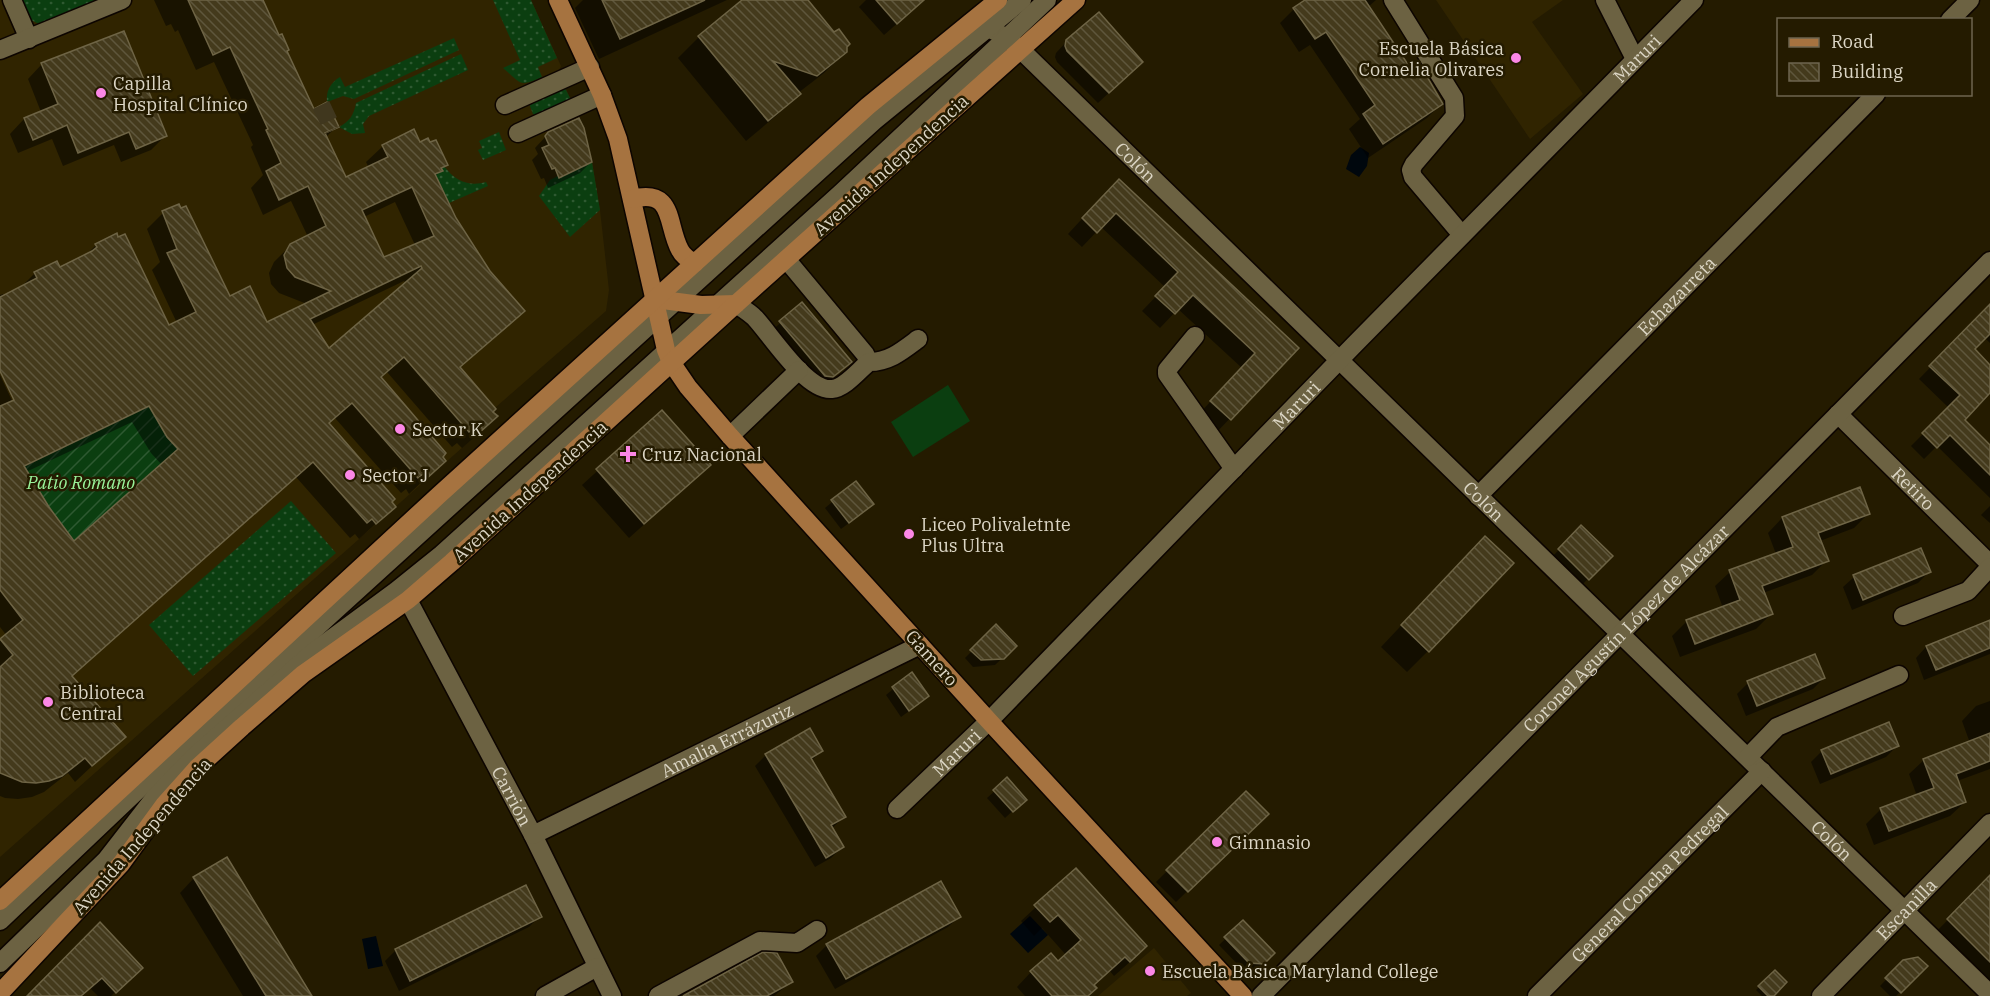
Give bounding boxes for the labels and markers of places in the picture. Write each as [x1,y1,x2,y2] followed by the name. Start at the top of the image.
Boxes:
[1359,37,1504,81] place label: Escuela Básica Cornelia Olivares
[1509,51,1523,65] marker: Escuela Básica Cornelia Olivares
[113,72,248,116] place label: Capilla Hospital Clínico
[94,86,108,100] marker: Capilla Hospital Clínico
[412,418,483,441] place label: Sector K
[393,422,407,436] marker: Sector K
[642,443,762,466] place label: Cruz Nacional
[619,445,637,463] marker: Cruz Nacional
[362,464,428,487] place label: Sector J
[343,468,357,482] marker: Sector J
[921,513,1071,557] place label: Liceo Polivaletnte Plus Ultra
[902,527,916,541] marker: Liceo Polivaletnte Plus Ultra
[60,681,145,725] place label: Biblioteca Central
[41,695,55,709] marker: Biblioteca Central
[1229,831,1311,854] place label: Gimnasio
[1210,835,1224,849] marker: Gimnasio
[1162,960,1438,983] place label: Escuela Básica Maryland College
[1143,964,1157,978] marker: Escuela Básica Maryland College

